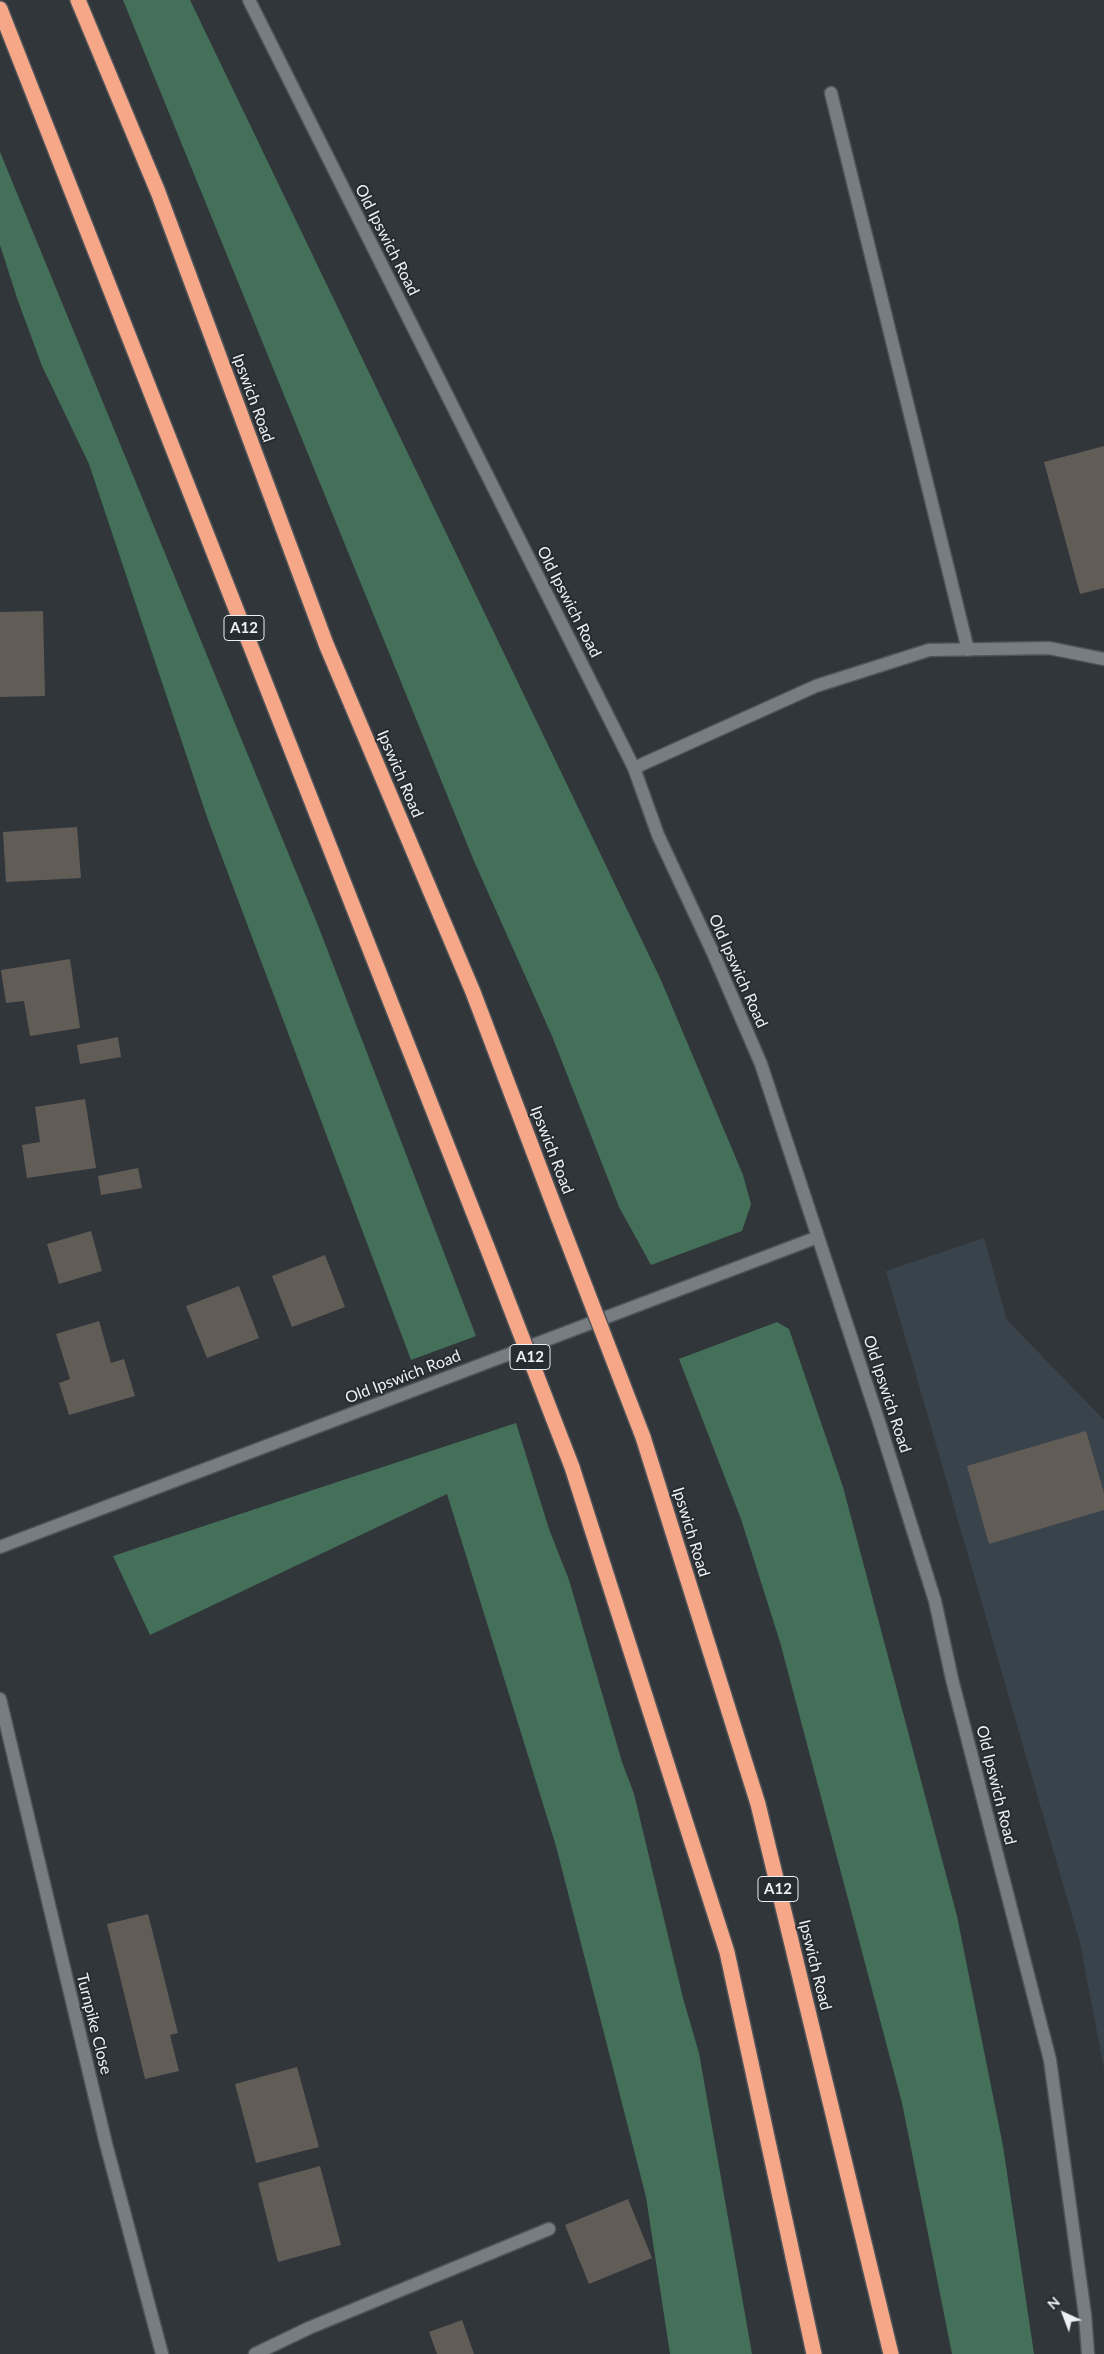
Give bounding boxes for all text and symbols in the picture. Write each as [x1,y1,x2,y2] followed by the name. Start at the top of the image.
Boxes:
[351,181,423,299] street label: Old Ipswich Road
[228,351,278,445] street label: Ipswich Road
[533,543,605,661] street label: Old Ipswich Road
[224,616,264,640] road number: A12
[373,728,427,820] street label: Ipswich Road
[704,911,772,1031] street label: Old Ipswich Road
[526,1103,578,1197] street label: Ipswich Road
[859,1333,915,1455] street label: Old Ipswich Road
[510,1344,550,1370] road number: A12
[342,1346,464,1408] street label: Old Ipswich Road
[668,1485,714,1579] street label: Ipswich Road
[972,1723,1020,1847] street label: Old Ipswich Road
[758,1876,798,1902] road number: A12
[794,1918,836,2012] street label: Ipswich Road
[72,1972,116,2076] street label: Turnpike Close
[1039,2289,1089,2339] north arrow
[1044,2293,1063,2313] text: N

